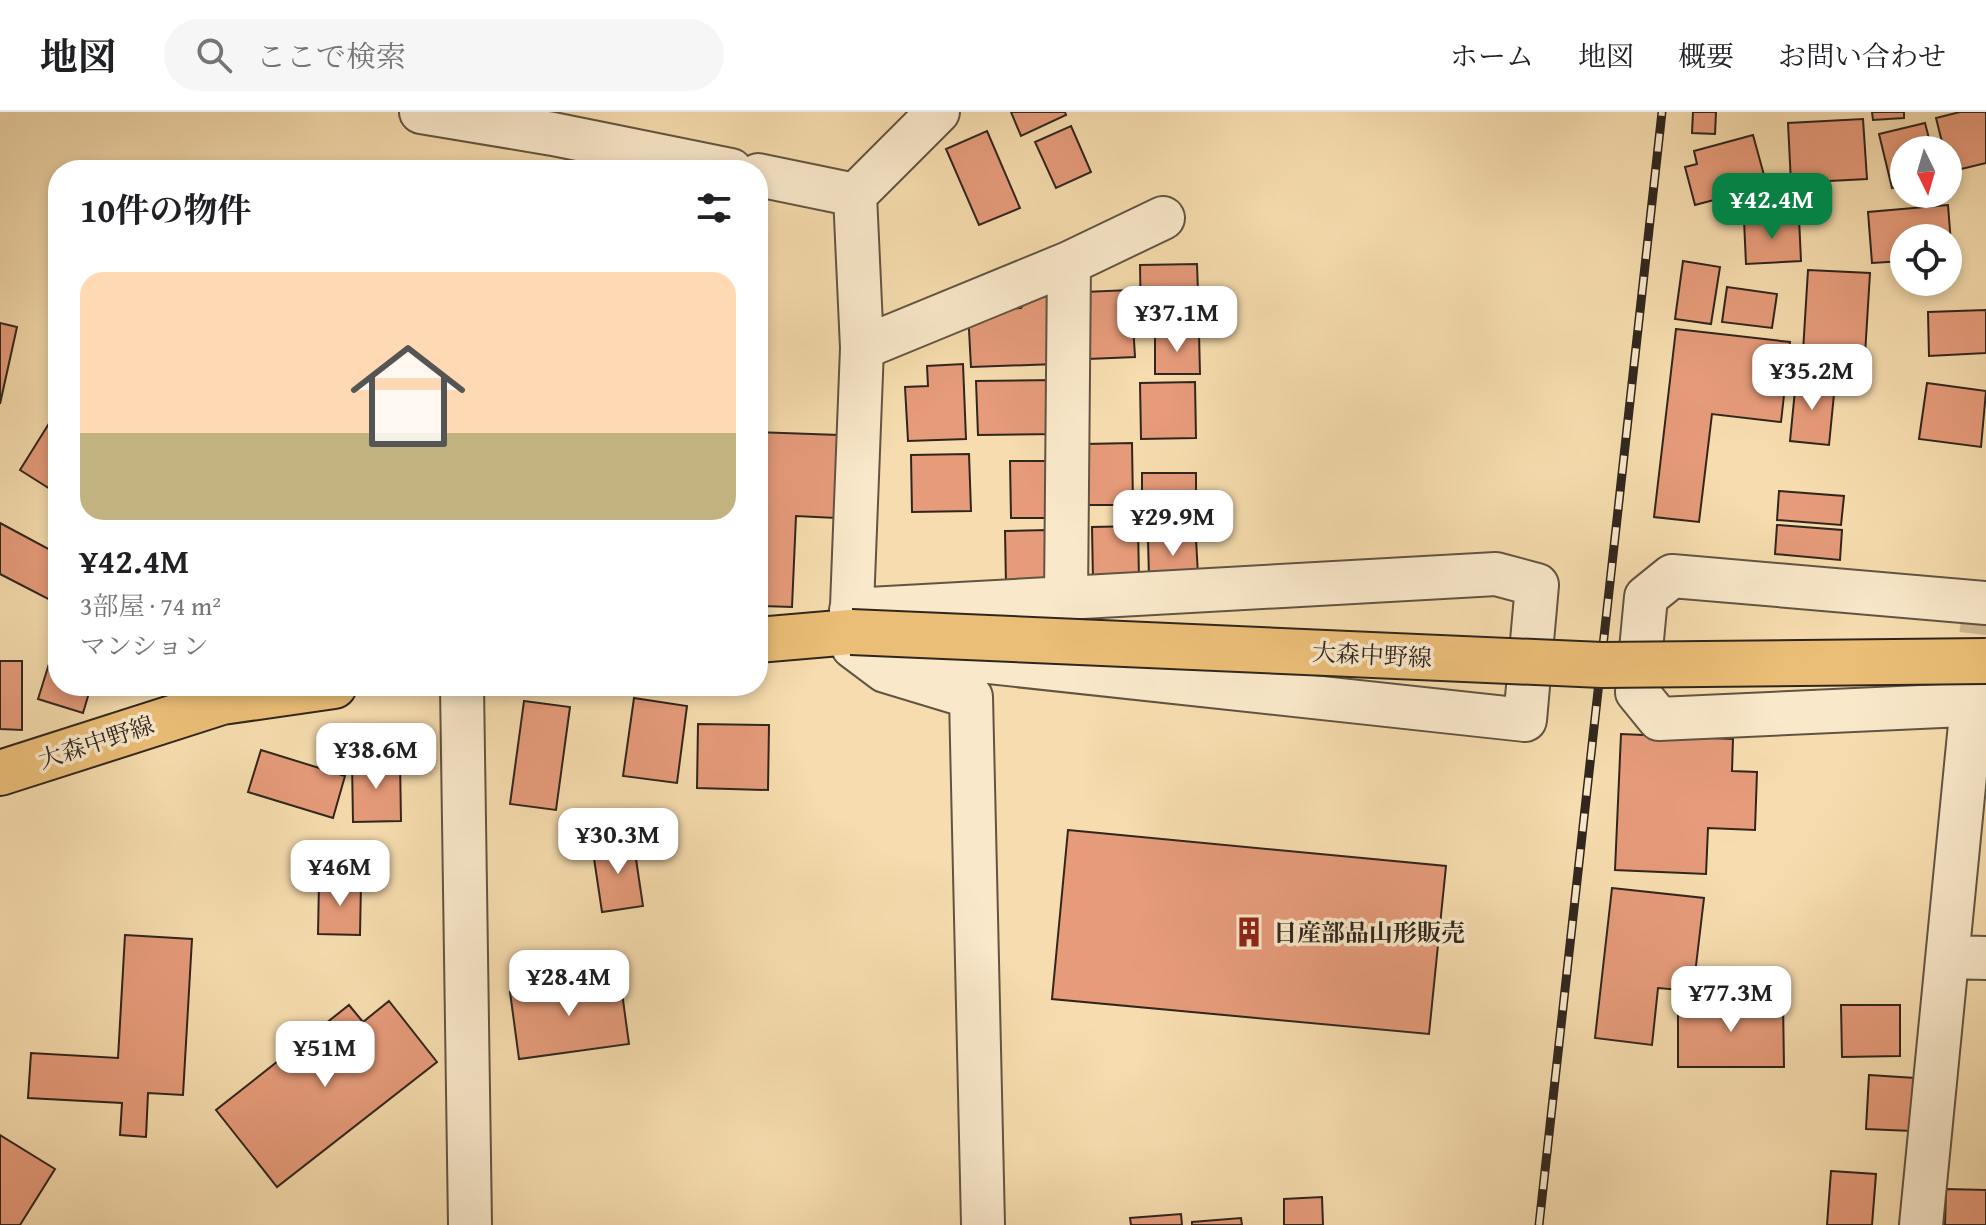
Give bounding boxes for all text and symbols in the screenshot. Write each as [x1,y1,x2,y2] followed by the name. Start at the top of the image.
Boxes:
[164,19,724,91] search box
[40,28,116,84] text: 地図
[192,33,236,77] icon: search
[256,34,406,78] text: ここで検索
[1450,35,1534,76] text: ホーム
[1578,35,1634,76] text: 地図
[1678,35,1734,76] text: 概要
[1778,35,1946,76] text: お問い合わせ
[1890,136,1962,208] north arrow
[1890,136,1962,296] map controls
[1707,173,1837,241] pin: ¥42.4M
[1730,179,1814,218] text: ¥42.4M
[80,185,251,234] text: 10件の物件
[692,186,736,230] icon: filters
[1890,224,1962,296] button: locate
[1112,286,1242,354] pin: ¥37.1M
[1135,292,1219,331] text: ¥37.1M
[336,324,480,468] icon: home
[1747,344,1877,412] pin: ¥35.2M
[1770,350,1854,389] text: ¥35.2M
[1108,490,1238,558] pin: ¥29.9M
[1131,496,1215,535] text: ¥29.9M
[80,536,189,585] text: ¥42.4M
[80,586,221,625] text: 3部屋 · 74 m²
[80,626,209,665] text: マンション
[1311,634,1433,676] street label: 大森中野線
[34,707,158,777] street label: 大森中野線
[311,723,441,791] pin: ¥38.6M
[334,729,418,768] text: ¥38.6M
[553,808,683,876] pin: ¥30.3M
[576,814,660,853] text: ¥30.3M
[293,840,387,908] pin: ¥46M
[309,846,371,885] text: ¥46M
[1232,915,1266,949] building icon: 日産部品山形販売
[1273,915,1465,950] place label: 日産部品山形販売
[504,950,634,1018] pin: ¥28.4M
[527,956,611,995] text: ¥28.4M
[1666,966,1796,1034] pin: ¥77.3M
[1689,972,1773,1011] text: ¥77.3M
[278,1021,372,1089] pin: ¥51M
[294,1027,356,1066] text: ¥51M

